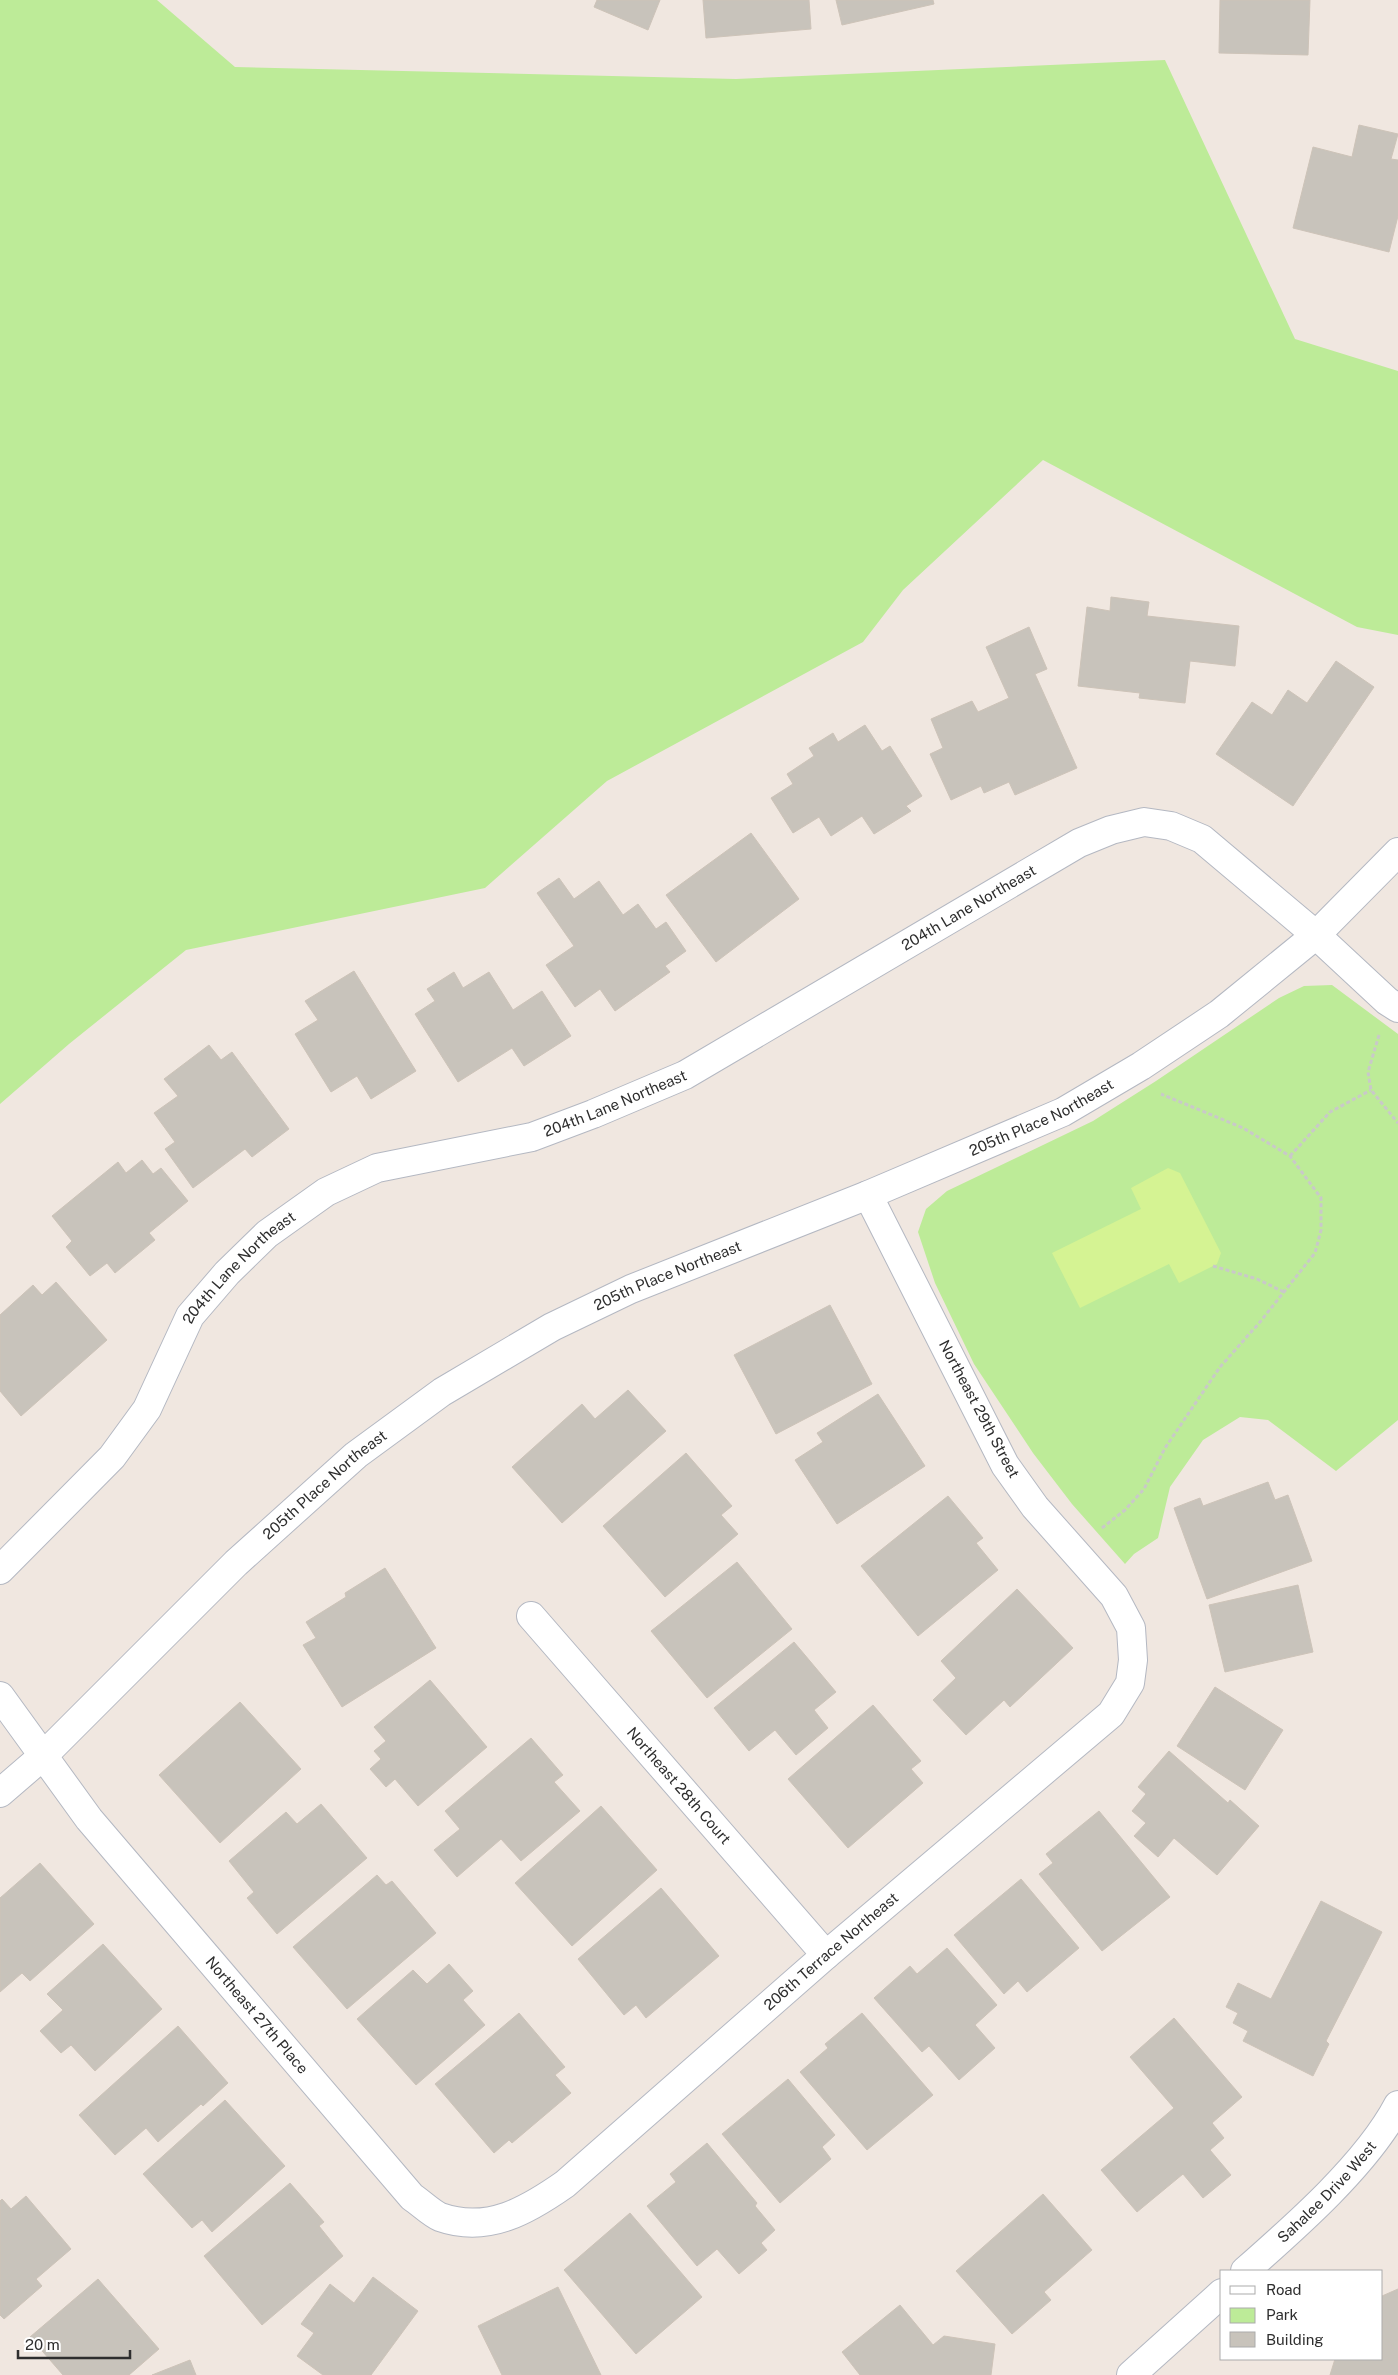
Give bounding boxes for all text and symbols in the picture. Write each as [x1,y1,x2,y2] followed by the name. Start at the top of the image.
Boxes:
[898,861,1039,954] street label: 204th Lane Northeast
[541,1066,689,1140] street label: 204th Lane Northeast
[966,1075,1116,1159] street label: 205th Place Northeast
[179,1208,299,1326] street label: 204th Lane Northeast
[591,1237,744,1314] street label: 205th Place Northeast
[936,1337,1023,1481] street label: Northeast 29th Street
[259,1426,390,1543] street label: 205th Place Northeast
[624,1723,735,1847] street label: Northeast 28th Court
[760,1889,902,2013] street label: 206th Terrace Northeast
[202,1953,312,2077] street label: Northeast 27th Place
[1274,2137,1380,2246] street label: Sahalee Drive West
[1220,2270,1383,2360] legend
[1266,2281,1302,2298] text: Road
[1266,2306,1298,2323] text: Park
[18,2328,130,2360] scale bar
[1266,2331,1324,2348] text: Building
[25,2336,60,2353] text: 20 m

